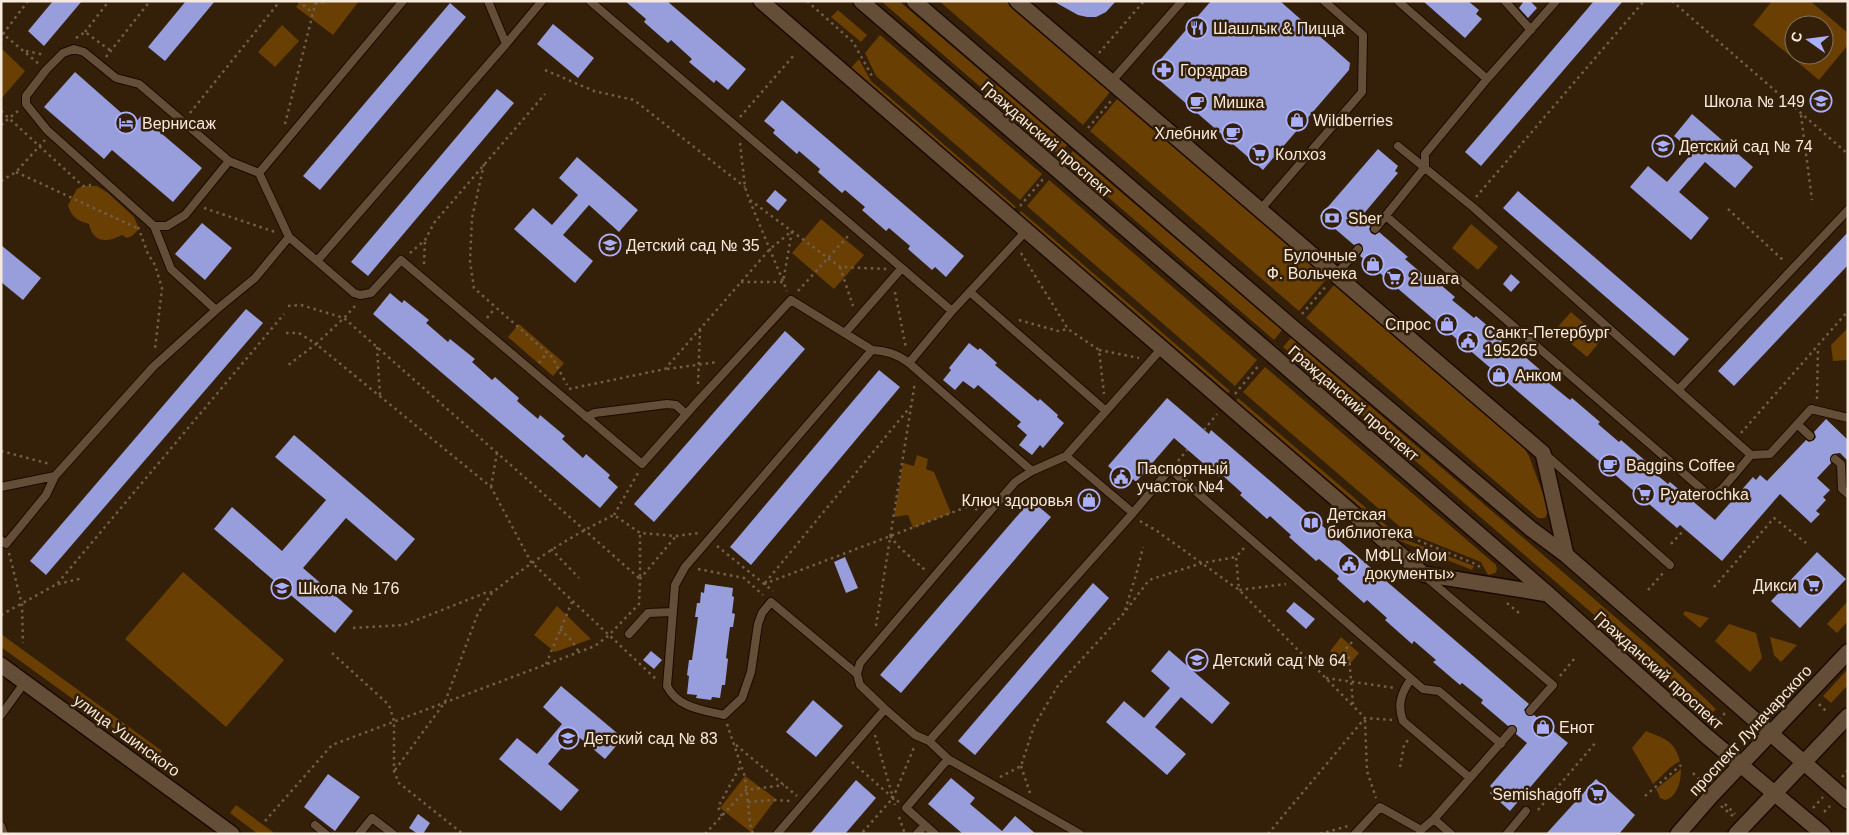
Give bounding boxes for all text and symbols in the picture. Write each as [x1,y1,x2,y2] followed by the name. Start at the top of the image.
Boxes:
[1784,15,1834,65] north arrow
[1185,16,1209,40] restaurant icon: Шашлык & Пицца
[1213,20,1345,37] place label: Шашлык & Пицца
[1787,30,1805,44] text: С
[1152,58,1176,82] pharmacy icon: Горздрав
[1180,62,1248,79] place label: Горздрав
[978,78,1116,201] street label: Гражданский проспект
[1809,89,1833,113] school or university icon: Школа № 149
[1185,90,1209,114] cafe icon: Мишка
[1704,93,1805,110] place label: Школа № 149
[1213,94,1264,111] place label: Мишка
[1285,108,1309,132] shop icon: Wildberries
[114,111,138,135] hotel icon: Вернисаж
[1313,112,1393,129] place label: Wildberries
[142,115,216,132] place label: Вернисаж
[1221,121,1245,145] cafe icon: Хлебник
[1154,125,1218,142] place label: Хлебник
[1651,134,1675,158] school or university icon: Детский сад № 74
[1679,138,1813,155] place label: Детский сад № 74
[1247,142,1271,166] supermarket icon: Колхоз
[1275,146,1326,163] place label: Колхоз
[1320,206,1344,230] bank icon: Sber
[1348,210,1382,227] place label: Sber
[598,233,622,257] school or university icon: Детский сад № 35
[626,237,760,254] place label: Детский сад № 35
[1267,247,1357,282] place label: Булочные Ф. Вольчека
[1361,252,1385,276] shop icon: Булочные Ф. Вольчека
[1382,266,1406,290] supermarket icon: 2 шага
[1410,270,1460,287] place label: 2 шага
[1435,312,1459,336] shop icon: Спрос
[1385,316,1431,333] place label: Спрос
[1484,324,1610,359] place label: Санкт-Петербург 195265
[1456,329,1480,353] public building icon: Санкт-Петербург 195265
[1285,342,1423,465] street label: Гражданский проспект
[1487,363,1511,387] shop icon: Анком
[1515,367,1562,384] place label: Анком
[1598,453,1622,477] cafe icon: Baggins Coffee
[1626,457,1735,474] place label: Baggins Coffee
[1137,460,1228,495] place label: Паспортный участок №4
[1109,465,1133,489] public building icon: Паспортный участок №4
[1632,482,1656,506] supermarket icon: Pyaterochka
[1660,486,1749,503] place label: Pyaterochka
[1077,488,1101,512] shop icon: Ключ здоровья
[961,492,1073,509] place label: Ключ здоровья
[1327,506,1413,541] place label: Детская библиотека
[1299,511,1323,535] library icon: Детская библиотека
[1365,547,1455,582] place label: МФЦ «Мои документы»
[1337,552,1361,576] public building icon: МФЦ «Мои документы»
[1801,573,1825,597] supermarket icon: Дикси
[270,576,294,600] school or university icon: Школа № 176
[1753,577,1797,594] place label: Дикси
[298,580,399,597] place label: Школа № 176
[1591,608,1727,733] street label: Гражданский проспект
[1185,648,1209,672] school or university icon: Детский сад № 64
[1213,652,1347,669] place label: Детский сад № 64
[1686,662,1815,799] street label: проспект Луначарского
[70,691,183,780] street label: улица Ушинского
[1531,715,1555,739] shop icon: Енот
[1559,719,1595,736] place label: Енот
[556,726,580,750] school or university icon: Детский сад № 83
[584,730,718,747] place label: Детский сад № 83
[1585,782,1609,806] supermarket icon: Semishagoff
[1492,786,1582,803] place label: Semishagoff

